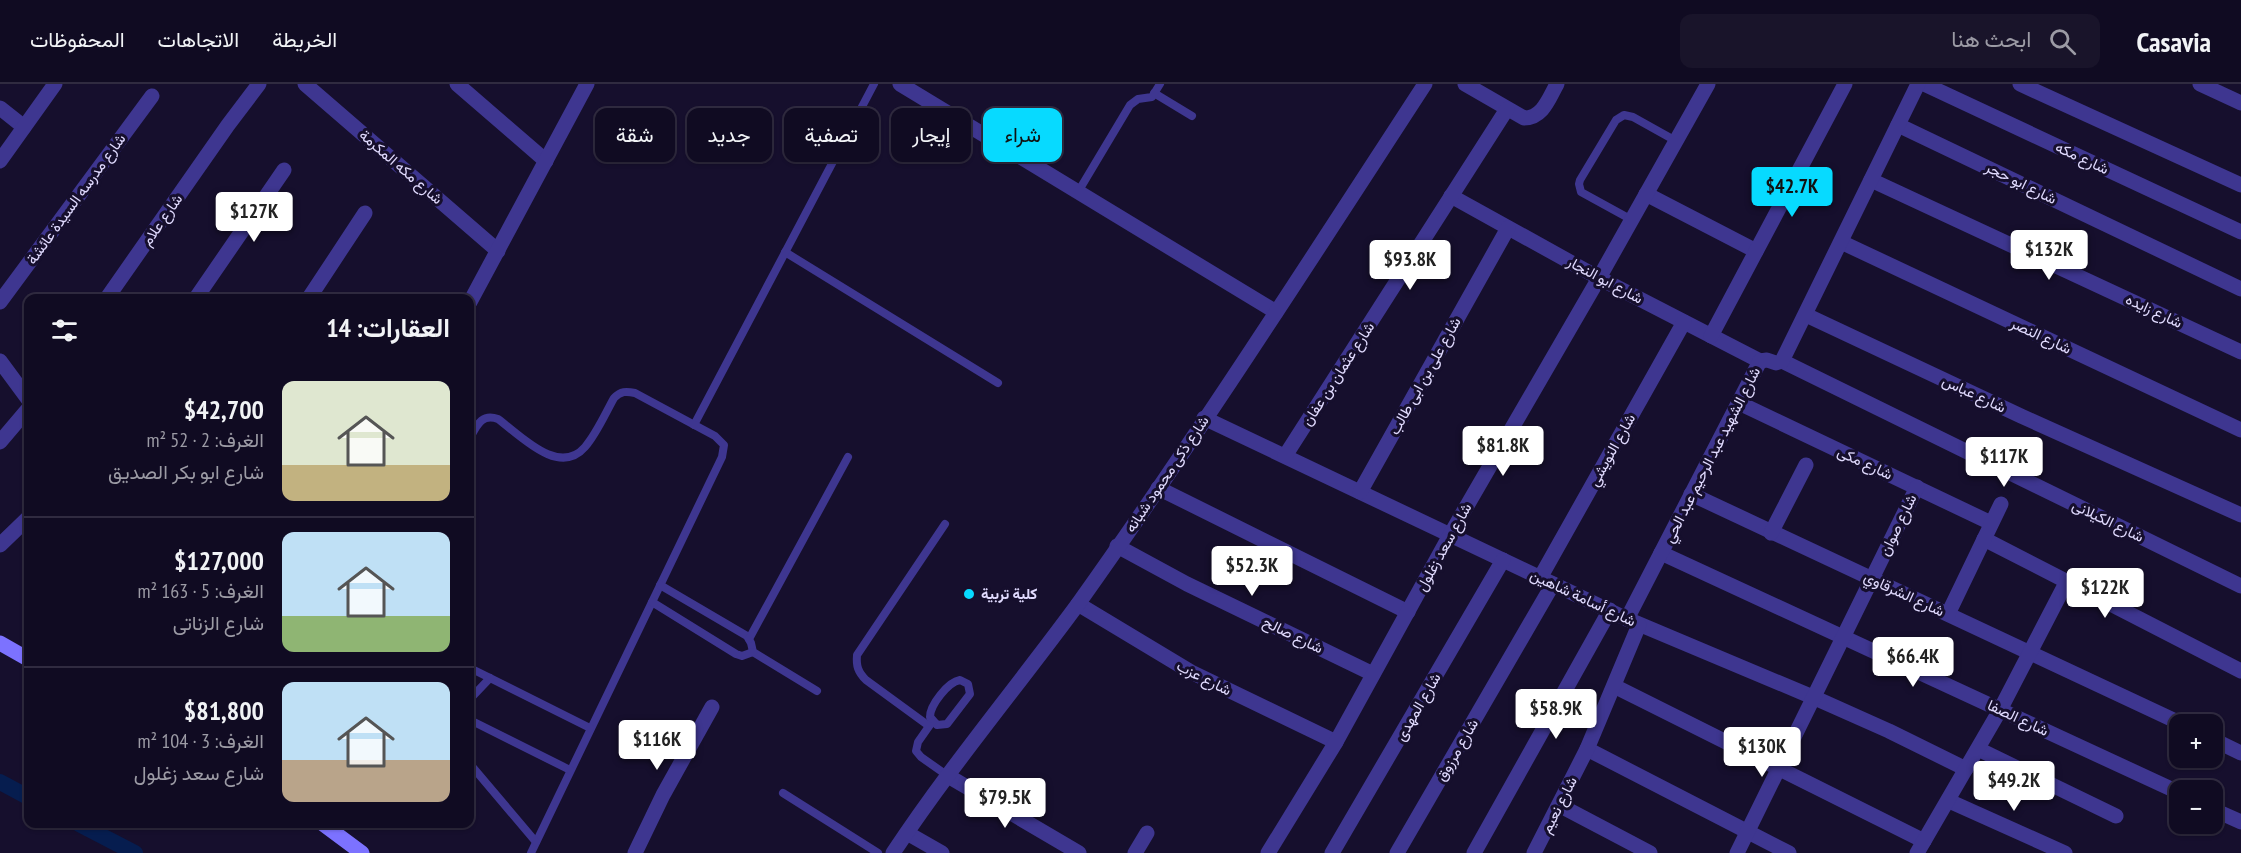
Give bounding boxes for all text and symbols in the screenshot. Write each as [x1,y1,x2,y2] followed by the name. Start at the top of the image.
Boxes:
[1680,14,2100,68] search box
[2136,23,2211,60] text: Casavia
[1951,25,2031,53] text: ابحث هنا
[2046,25,2079,58] icon: search
[30,26,125,53] text: المحفوظات
[158,26,239,53] text: الاتجاهات
[272,26,337,53] text: الخريطة
[595,108,675,162] chip: شقة
[687,108,772,162] chip: جديد
[784,108,879,162] chip: تصفية
[891,108,971,162] chip: إيجار
[983,108,1062,162] chip: شراء
[354,125,447,210] street label: شارع مكه المكرمة
[22,130,131,269] street label: شارع مدرسه السيدة عائشة
[2052,137,2112,180] street label: شارع مكه
[1981,157,2060,210] street label: شارع ابو حجر
[1743,167,1841,218] pin: $42.7K
[1766,173,1818,199] text: $42.7K
[137,190,188,251] street label: شارع علام
[212,192,296,243] pin: $127K
[230,198,278,224] text: $127K
[2007,230,2091,281] pin: $132K
[2025,236,2073,262] text: $132K
[1361,240,1459,291] pin: $93.8K
[1384,246,1436,272] text: $93.8K
[1562,251,1647,309] street label: شارع ابو النجار
[2122,289,2186,334] street label: شارع زايده
[326,311,450,344] text: العقارات: 14
[2006,313,2075,360] street label: شارع النصر
[48,314,81,347] icon: filters
[1384,314,1467,439] street label: شارع على بن ابى طالب
[1297,318,1380,430] street label: شارع عثمان بن عفان
[1659,364,1768,548] street label: شارع الشهيد عبد الرحيم عبد الحي
[1939,371,2009,418] street label: شارع عباس
[184,393,264,426] text: $42,700
[330,405,402,477] icon: home
[1584,410,1643,491] street label: شارع النويشي
[1120,412,1214,537] street label: شارع ذكى محمود شبانه
[1454,426,1552,477] pin: $81.8K
[146,427,264,453] text: الغرف: 2 · 52 m²
[1477,432,1529,458] text: $81.8K
[1962,437,2046,488] pin: $117K
[1834,442,1896,485] street label: شارع مكى
[1980,443,2028,469] text: $117K
[108,459,264,485] text: شارع ابو بكر الصديق
[1875,491,1922,560] street label: شارع صوان
[2068,495,2147,548] street label: شارع الكيلانى
[1412,499,1477,595] street label: شارع سعد زغلول
[174,544,264,577] text: $127,000
[1203,546,1301,597] pin: $52.3K
[1226,552,1278,578] text: $52.3K
[330,556,402,628] icon: home
[1526,565,1639,632] street label: شارع أسامة شاهين
[1859,567,1948,624] street label: شارع الشرقاوي
[2063,568,2147,619] pin: $122K
[2081,574,2129,600] text: $122K
[137,578,264,604] text: الغرف: 5 · 163 m²
[981,584,1038,603] place label: كلية تربية
[962,587,976,601] marker: كلية تربية
[173,610,264,636] text: شارع الزناتى
[1259,612,1327,659] street label: شارع صالح
[1864,637,1962,688] pin: $66.4K
[1887,643,1939,669] text: $66.4K
[1173,656,1235,701] street label: شارع عزب
[1390,669,1447,745] street label: شارع المهدى
[1507,689,1605,740] pin: $58.9K
[184,694,264,727] text: $81,800
[1530,695,1582,721] text: $58.9K
[1984,695,2052,742] street label: شارع الصفا
[330,706,402,778] icon: home
[2169,714,2223,834] map controls
[2169,714,2223,768] button: +
[1431,715,1484,785] street label: شارع مرزوق
[615,720,699,771] pin: $116K
[633,726,681,752] text: $116K
[1720,727,1804,778] pin: $130K
[137,728,264,754] text: الغرف: 3 · 104 m²
[1738,733,1786,759] text: $130K
[134,760,264,786] text: شارع سعد زغلول
[1965,761,2063,812] pin: $49.2K
[1988,767,2040,793] text: $49.2K
[1536,773,1583,837] street label: شارع نعيم
[956,778,1054,829] pin: $79.5K
[2169,780,2223,834] button: −
[979,784,1031,810] text: $79.5K

